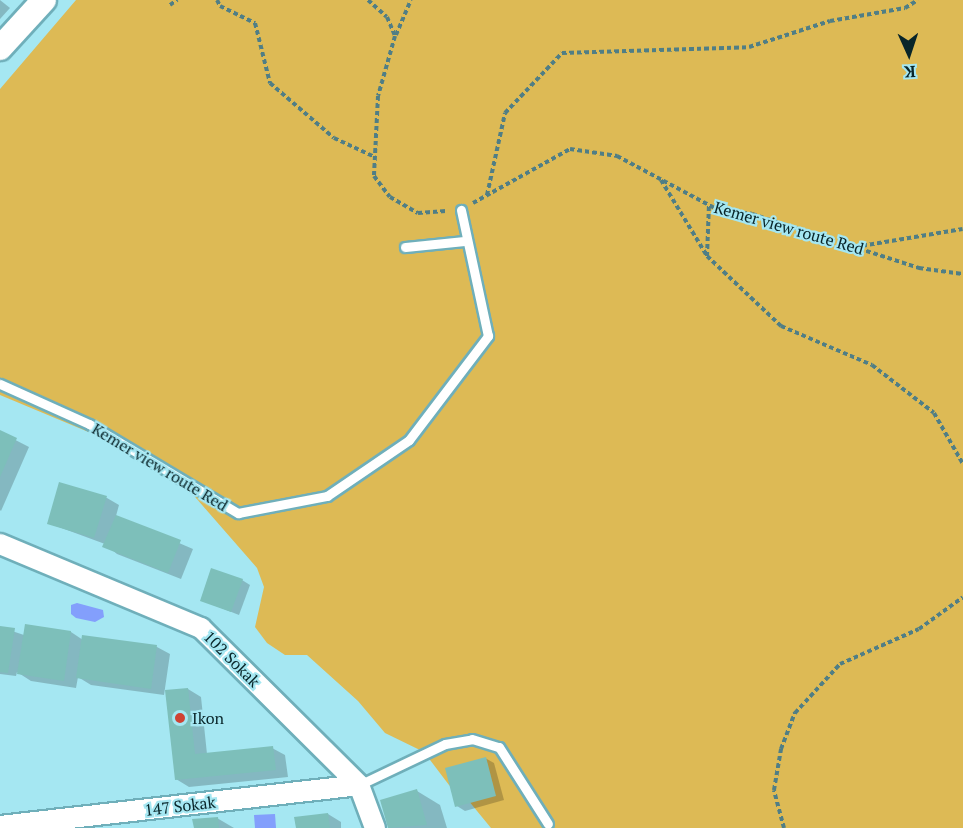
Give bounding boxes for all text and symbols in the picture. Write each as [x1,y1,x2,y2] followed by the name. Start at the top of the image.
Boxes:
[879,24,939,84] north arrow
[904,61,916,83] text: K
[712,197,866,259] street label: Kemer view route Red
[89,419,231,515] street label: Kemer view route Red
[200,627,264,691] street label: 102 Sokak
[192,708,224,728] place label: Ikon
[173,711,187,725] marker: Ikon
[143,792,217,820] street label: 147 Sokak

